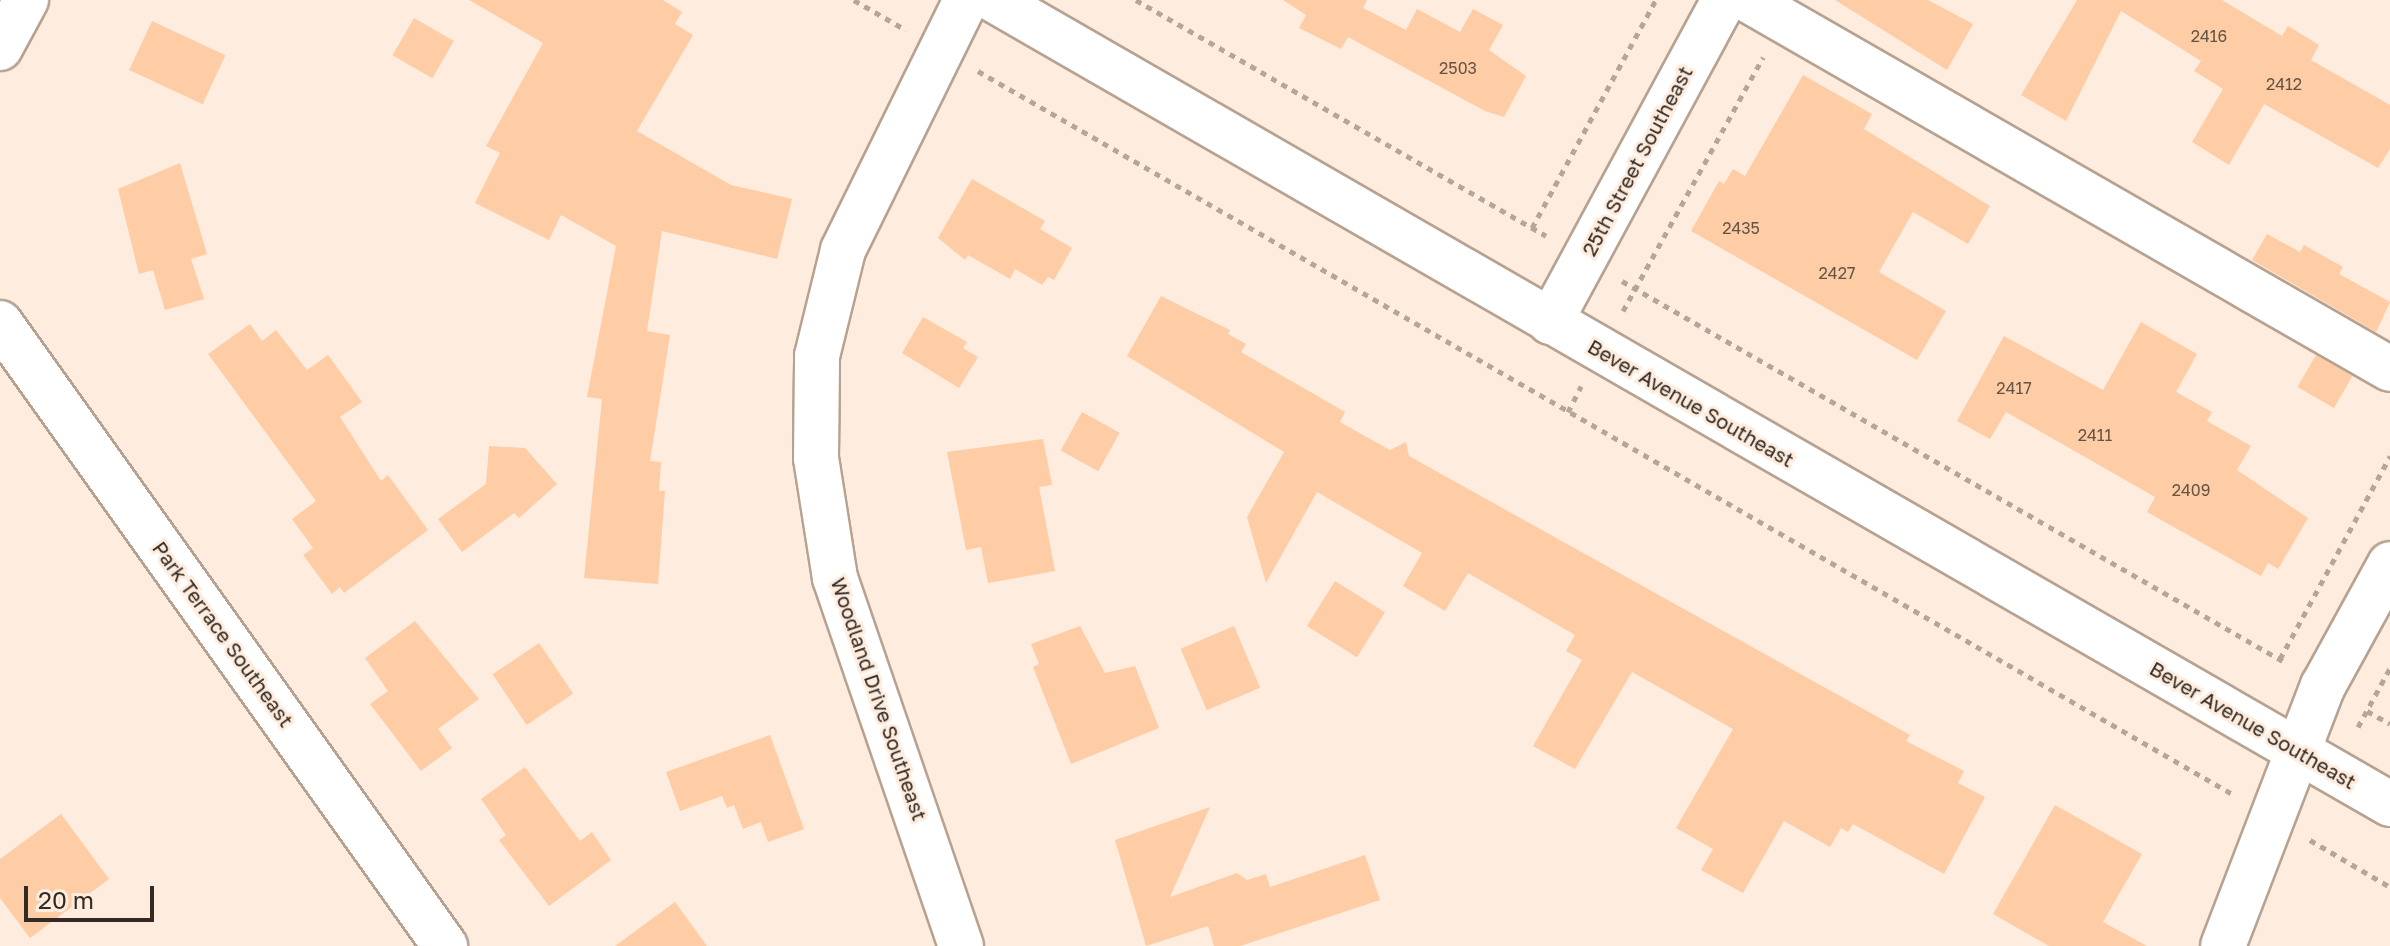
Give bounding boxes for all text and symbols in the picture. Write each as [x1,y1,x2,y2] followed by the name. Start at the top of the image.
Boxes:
[2191,26,2227,46] house number: 2416
[1439,58,1477,78] house number: 2503
[1577,62,1697,260] street label: 25th Street Southeast
[2266,74,2302,94] house number: 2412
[1722,218,1760,238] house number: 2435
[1819,263,1855,283] house number: 2427
[1584,334,1798,472] street label: Bever Avenue Southeast
[1996,378,2032,398] house number: 2417
[2078,425,2112,445] house number: 2411
[2172,480,2210,500] house number: 2409
[148,537,298,731] street label: Park Terrace Southeast
[826,574,932,824] street label: Woodland Drive Southeast
[2146,656,2360,794] street label: Bever Avenue Southeast
[28,870,158,920] scale bar
[38,885,94,914] text: 20 m

